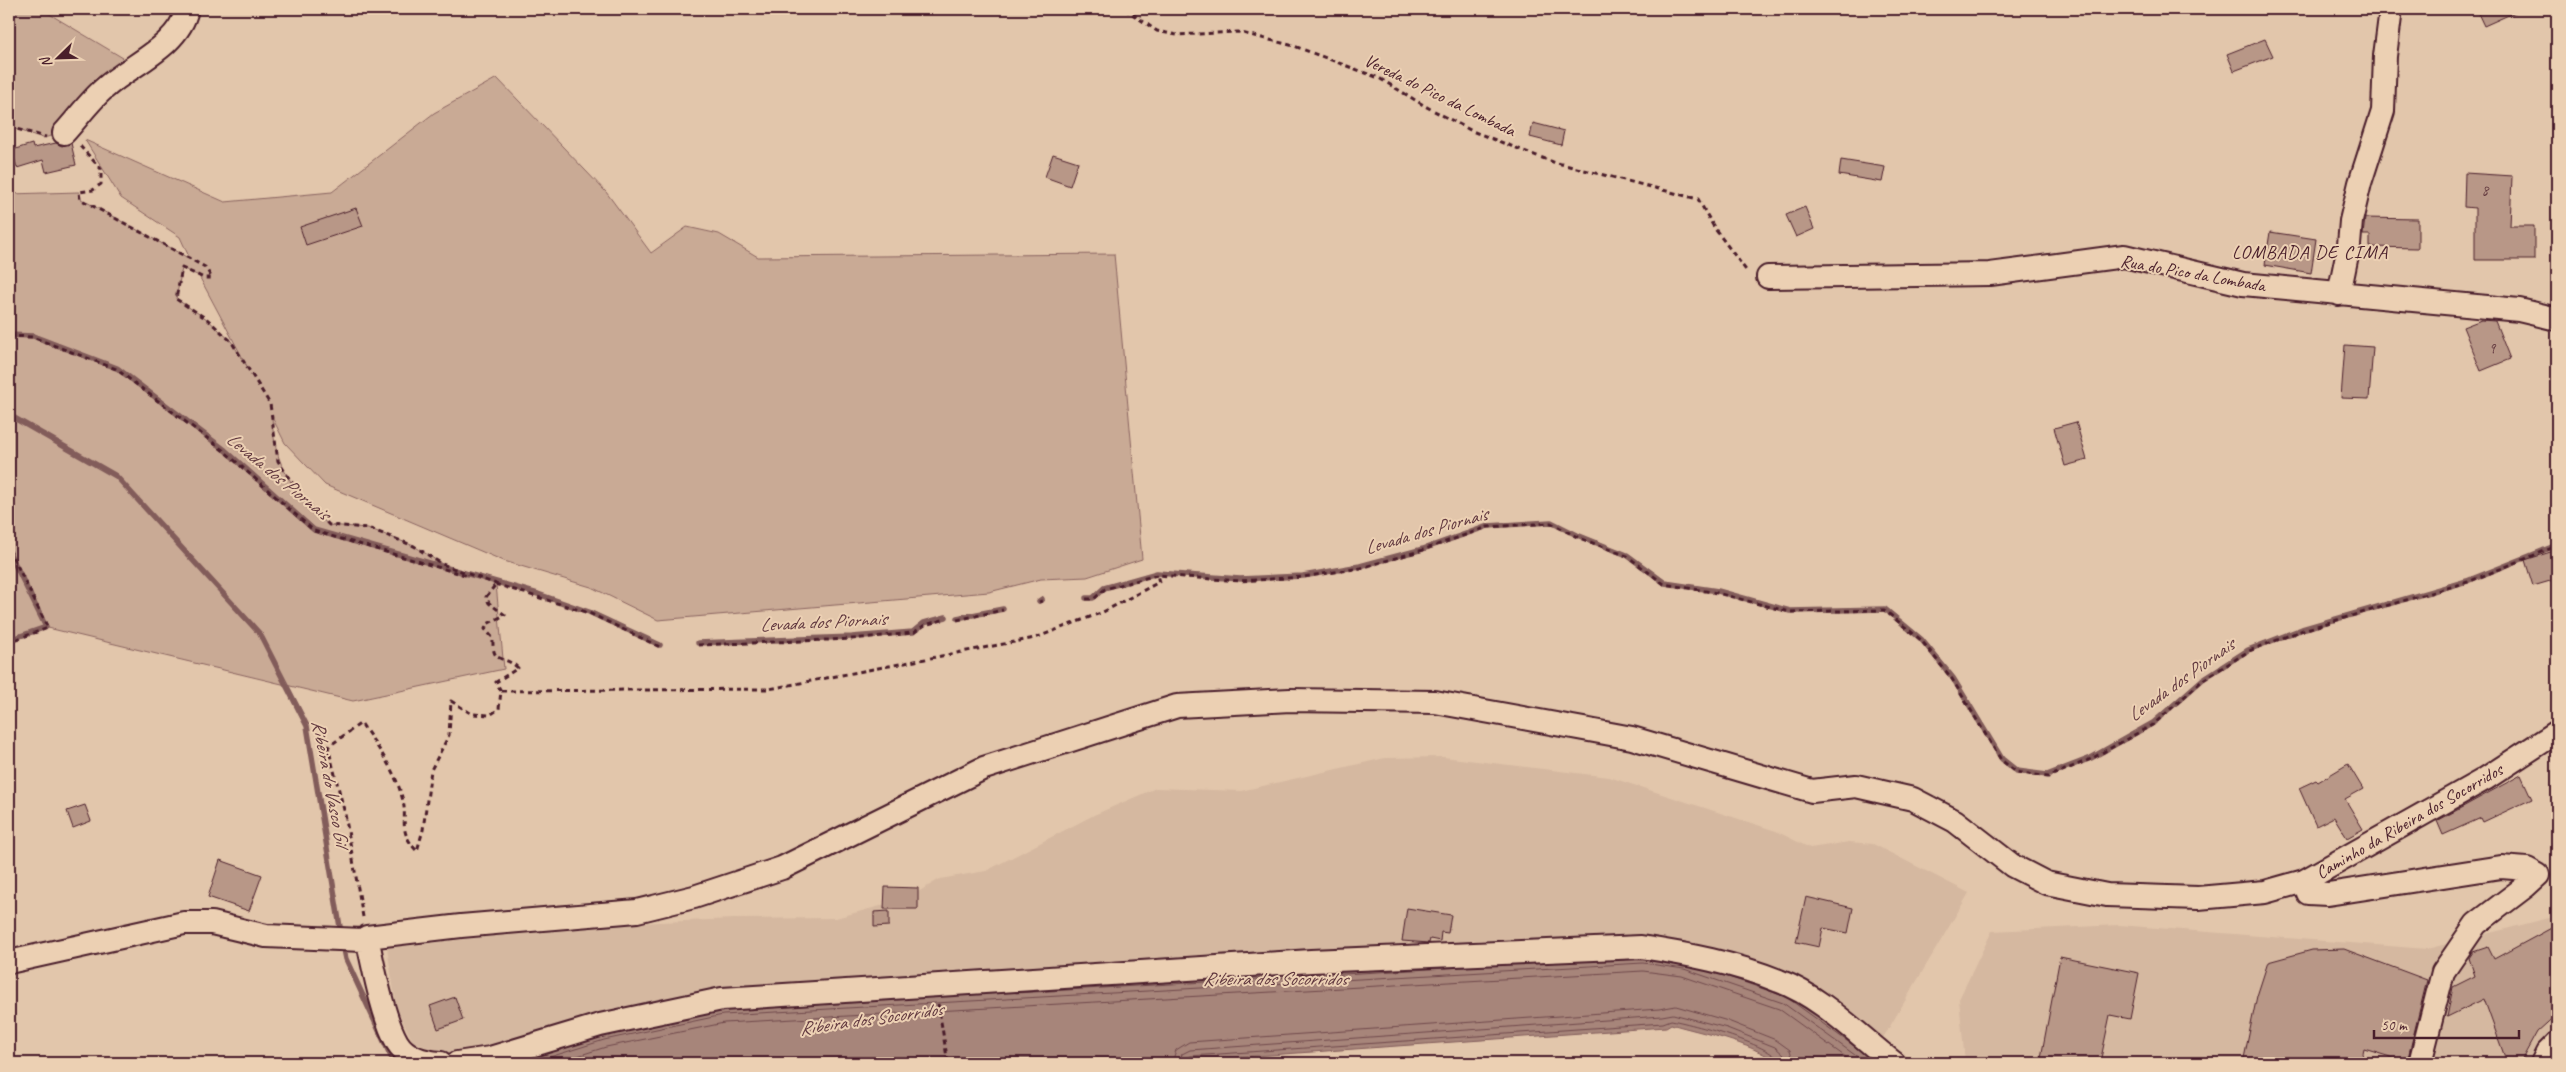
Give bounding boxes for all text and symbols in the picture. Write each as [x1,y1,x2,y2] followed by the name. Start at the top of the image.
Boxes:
[32,32,82,82] north arrow
[1361,49,1520,142] street label: Vereda do Pico da Lombada
[36,53,56,70] text: N
[2482,181,2490,200] house number: 8
[2232,240,2388,264] district label: LOMBADA DE CIMA
[2119,249,2269,297] street label: Rua do Pico da Lombada
[2489,339,2497,358] house number: 9
[221,427,337,527] water label: Levada dos Piornais
[1362,501,1493,560] water label: Levada dos Piornais
[759,607,890,637] water label: Levada dos Piornais
[2123,631,2242,727] water label: Levada dos Piornais
[306,718,355,854] water label: Ribeira do Vasco Gil
[2312,758,2508,884] street label: Caminho da Ribeira dos Socorridos
[1203,967,1350,991] water label: Ribeira dos Socorridos
[798,997,947,1041] water label: Ribeira dos Socorridos
[2374,1007,2518,1039] scale bar
[2381,1016,2408,1035] text: 50 m

